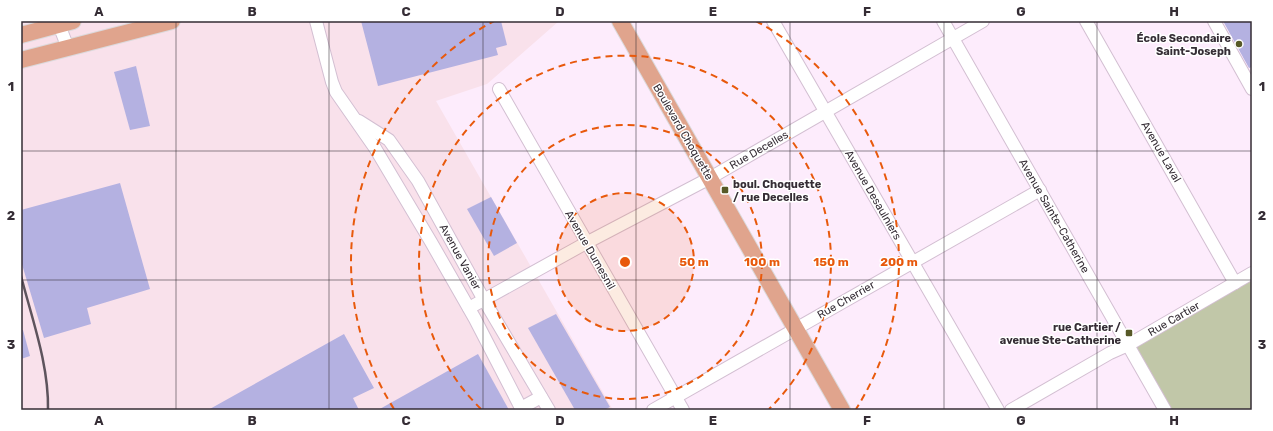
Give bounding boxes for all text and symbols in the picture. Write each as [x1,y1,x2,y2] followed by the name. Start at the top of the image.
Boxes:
[94,4,104,19] text: A
[247,4,257,19] text: B
[401,4,411,19] text: C
[555,4,565,19] text: D
[709,4,717,19] text: E
[863,4,871,19] text: F
[1016,4,1026,19] text: G
[1169,4,1179,19] text: H
[1137,32,1231,58] place label: École Secondaire Saint-Joseph
[1234,39,1244,49] marker: École Secondaire Saint-Joseph
[8,79,14,94] text: 1
[1259,79,1265,94] text: 1
[650,82,716,182] street label: Boulevard Choquette
[1138,119,1184,185] street label: Avenue Laval
[727,128,791,172] street label: Rue Decelles
[842,148,904,242] street label: Avenue Desaulniers
[1016,157,1092,275] street label: Avenue Sainte-Catherine
[733,178,822,204] place label: boul. Choquette / rue Decelles
[720,185,730,195] marker: boul. Choquette / rue Decelles
[7,208,15,223] text: 2
[562,208,618,292] street label: Avenue Dumesnil
[1258,208,1266,223] text: 2
[437,222,484,293] street label: Avenue Vanier
[618,255,632,269] centre of rings
[679,255,709,269] text: 50 m
[744,255,780,269] text: 100 m
[813,255,849,269] text: 150 m
[880,255,918,269] text: 200 m
[815,278,878,322] street label: Rue Cherrier
[1146,299,1203,339] street label: Rue Cartier
[1000,321,1121,347] place label: rue Cartier / avenue Ste-Catherine
[1124,328,1134,338] marker: rue Cartier / avenue Ste-Catherine
[7,337,16,352] text: 3
[1258,337,1267,352] text: 3
[94,413,104,428] text: A
[247,413,257,428] text: B
[401,413,411,428] text: C
[555,413,565,428] text: D
[709,413,717,428] text: E
[863,413,871,428] text: F
[1016,413,1026,428] text: G
[1169,413,1179,428] text: H

